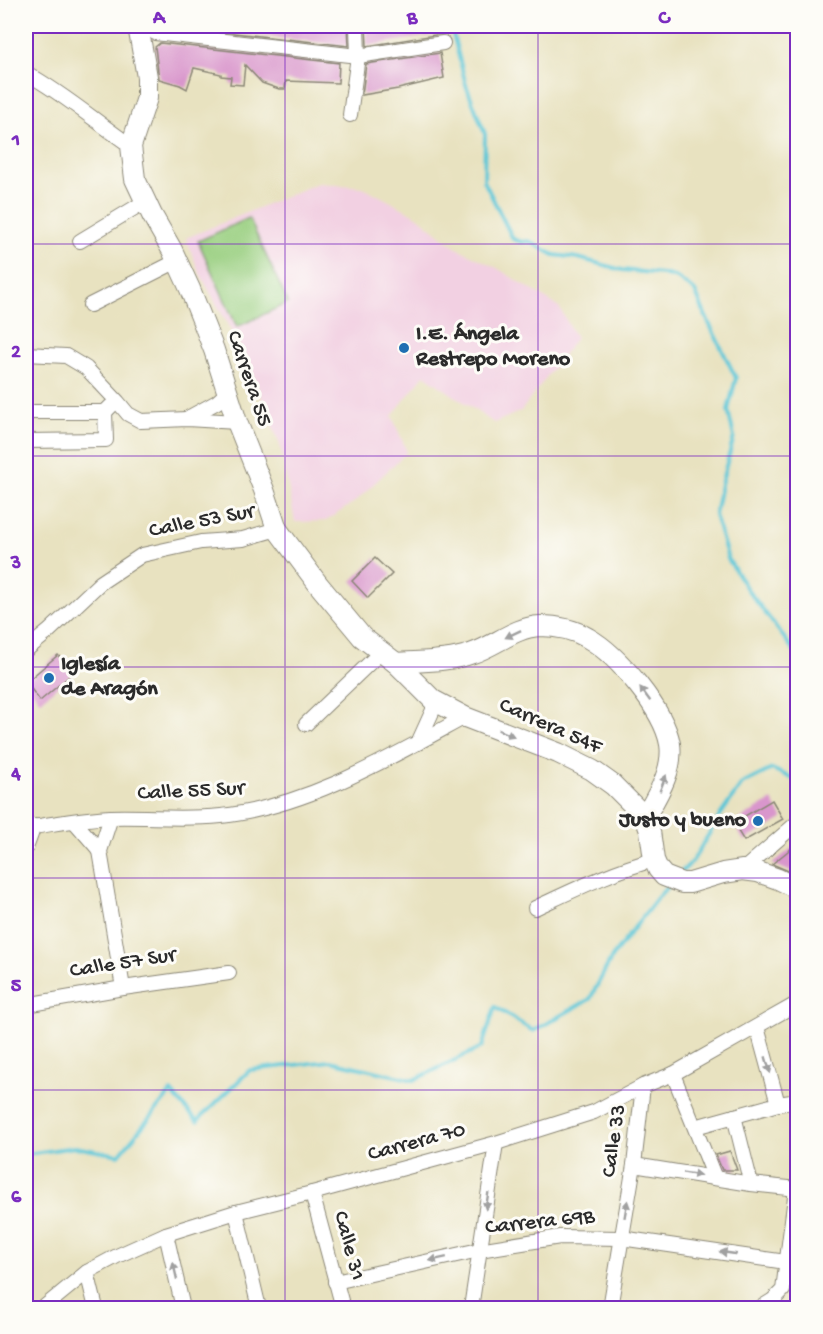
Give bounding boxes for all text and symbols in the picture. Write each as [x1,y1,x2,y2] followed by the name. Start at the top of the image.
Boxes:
[152,8,167,31] text: A
[406,8,418,31] text: B
[658,8,672,31] text: C
[11,130,20,153] text: 1
[415,322,571,373] place label: I.E. Ángela Restrepo Moreno
[220,328,276,430] street label: Carrera 55
[397,341,411,355] marker: I.E. Ángela Restrepo Moreno
[11,342,21,365] text: 2
[147,499,259,545] street label: Calle 53 Sur
[10,553,21,576] text: 3
[504,629,522,639] one-way arrow
[61,652,158,703] place label: Iglesía de Aragón
[42,671,56,685] marker: Iglesía de Aragón
[639,686,651,701] one-way arrow
[495,693,607,762] street label: Carrera 54F
[497,728,515,738] one-way arrow
[10,764,21,787] text: 4
[658,773,668,791] one-way arrow
[137,776,247,808] street label: Calle 55 Sur
[618,808,747,834] place label: Justo y bueno
[751,814,765,828] marker: Justo y bueno
[68,942,180,985] street label: Calle 57 Sur
[11,976,22,999] text: 5
[764,1057,773,1075] one-way arrow
[597,1103,633,1179] street label: Calle 33
[365,1117,469,1169] street label: Carrera 70
[682,1170,701,1179] one-way arrow
[11,1187,22,1210] text: 6
[482,1191,491,1210] one-way arrow
[622,1200,631,1219] one-way arrow
[484,1204,597,1242] street label: Carrera 69B
[326,1208,370,1284] street label: Calle 31
[718,1249,737,1258] one-way arrow
[429,1255,448,1264] one-way arrow
[169,1262,179,1281] one-way arrow

